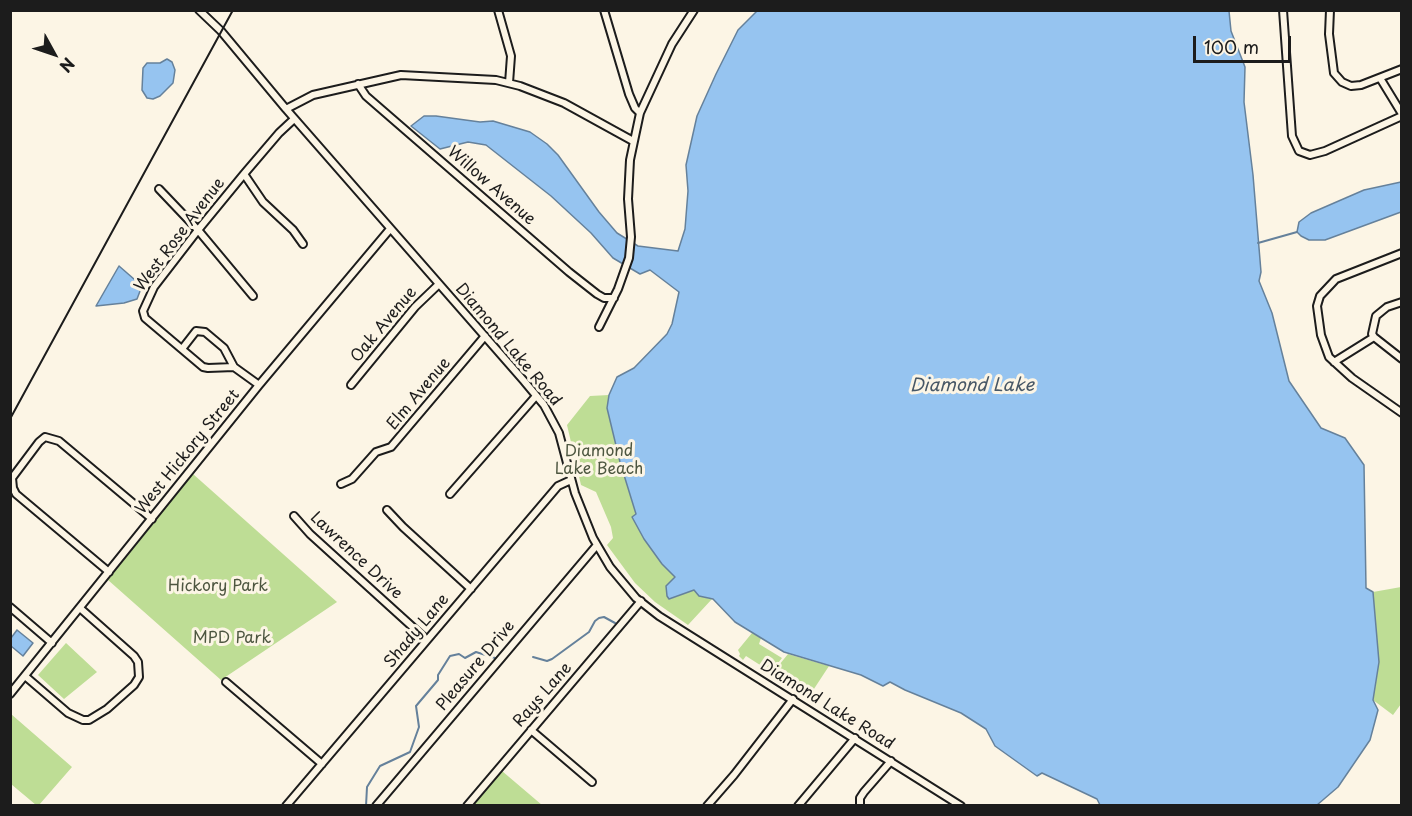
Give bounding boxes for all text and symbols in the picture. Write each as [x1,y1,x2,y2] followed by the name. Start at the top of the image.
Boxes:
[24,24,84,84] north arrow
[1196,24,1294,62] scale bar
[1204,33,1259,60] text: 100 m
[55,53,81,78] text: N
[443,142,539,230] street label: Willow Avenue
[131,174,229,296] street label: West Rose Avenue
[451,280,565,410] street label: Diamond Lake Road
[347,283,421,367] street label: Oak Avenue
[383,354,455,434] street label: Elm Avenue
[910,375,1034,397] water label: Diamond Lake
[132,386,244,518] street label: West Hickory Street
[555,442,643,480] park label: Diamond Lake Beach
[306,508,406,604] street label: Lawrence Drive
[168,577,268,597] park label: Hickory Park
[380,590,454,672] street label: Shady Lane
[433,617,519,715] street label: Pleasure Drive
[193,629,271,649] park label: MPD Park
[757,656,897,754] street label: Diamond Lake Road
[510,659,576,731] street label: Rays Lane

